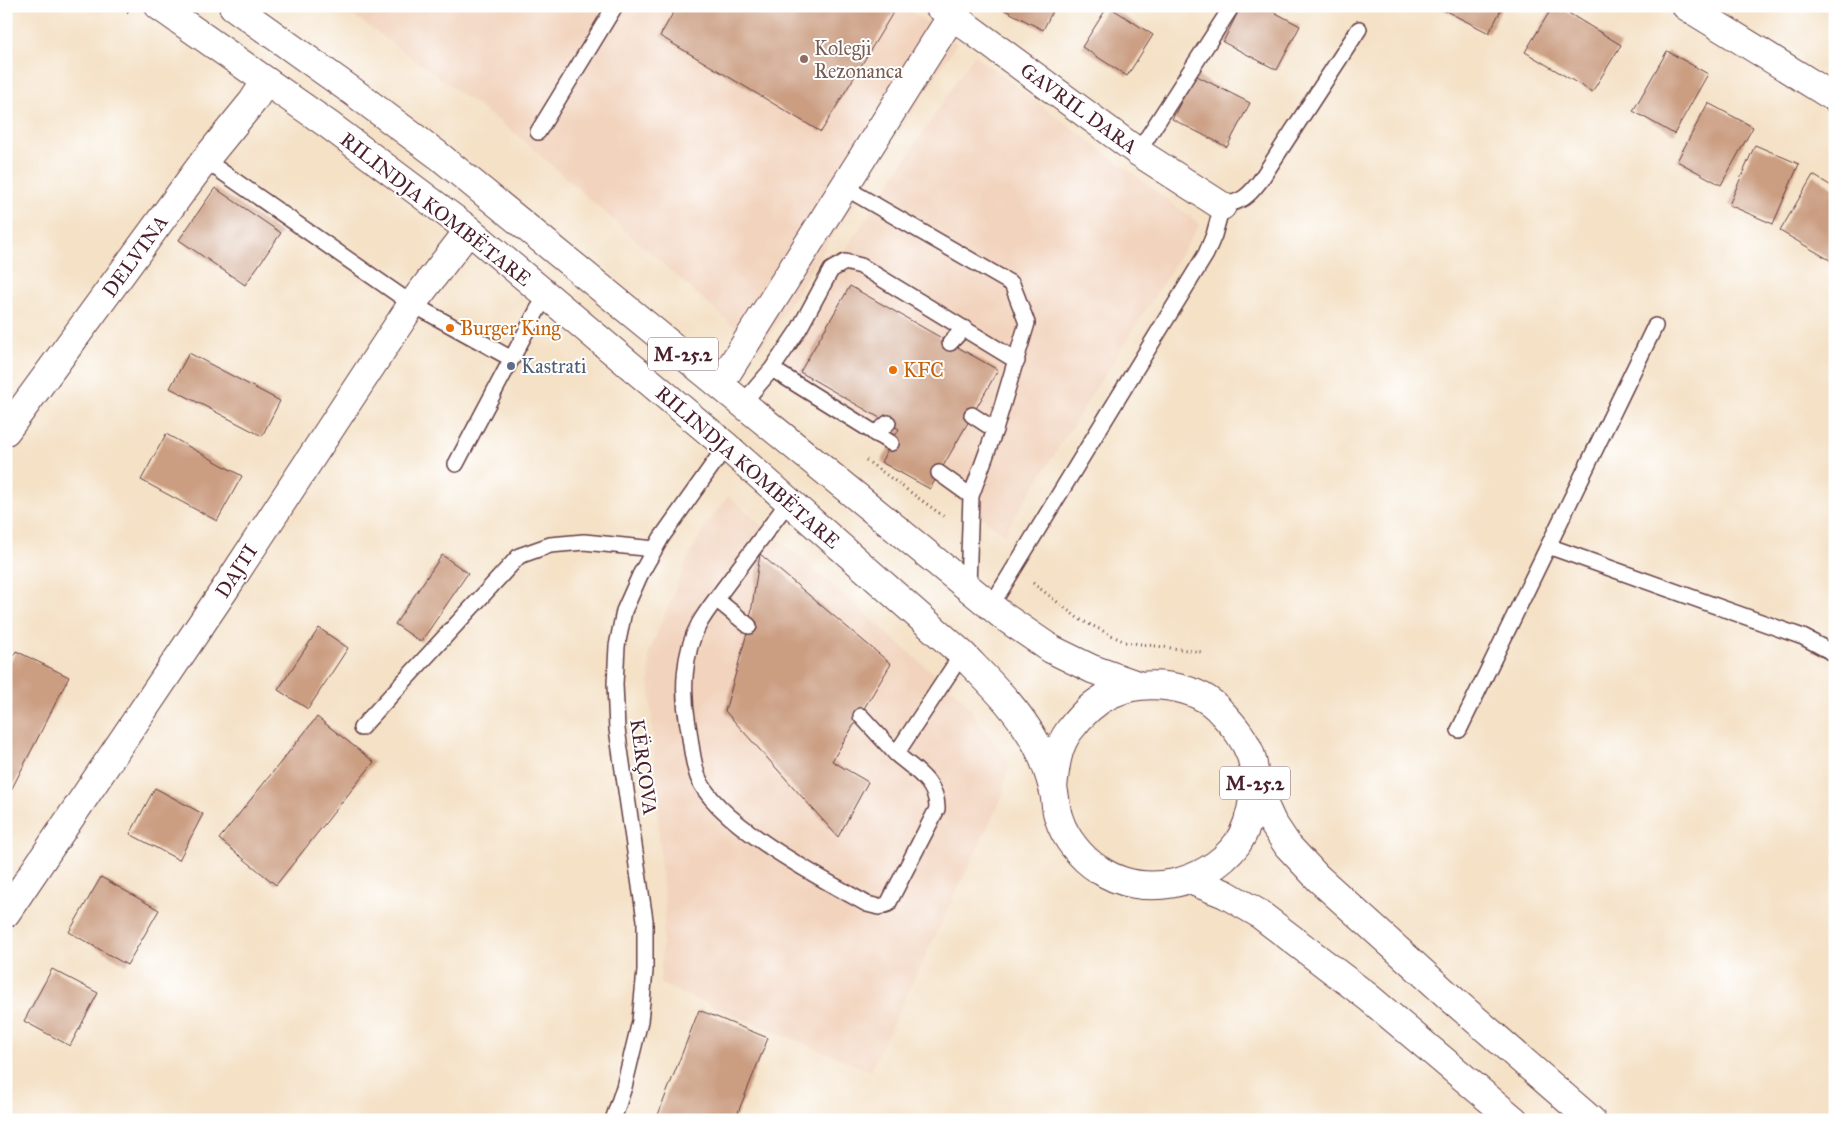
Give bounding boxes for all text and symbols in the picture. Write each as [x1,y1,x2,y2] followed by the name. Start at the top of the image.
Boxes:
[814,36,903,83] place label: Kolegji Rezonanca
[798,53,810,65] marker: Kolegji Rezonanca
[1016,58,1143,159] street label: GAVRIL DARA
[335,127,536,292] street label: RILINDJA KOMBËTARE
[97,210,173,302] street label: DELVINA
[460,316,561,341] place label: Burger King
[444,322,456,334] marker: Burger King
[648,338,718,370] road number: M-25.2
[521,354,587,378] place label: Kastrati
[903,358,944,382] place label: KFC
[505,360,517,372] marker: Kastrati
[887,364,899,376] marker: KFC
[650,381,845,554] street label: RILINDJA KOMBËTARE
[210,540,263,603] street label: DAJTI
[625,717,663,817] street label: KËRÇOVA
[1220,766,1290,800] road number: M-25.2

